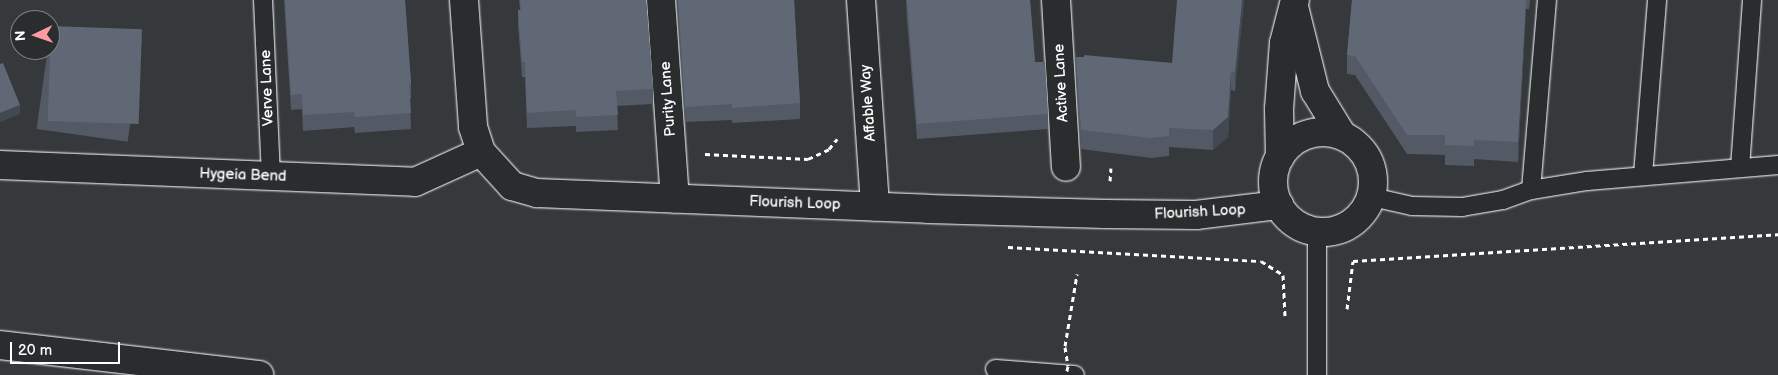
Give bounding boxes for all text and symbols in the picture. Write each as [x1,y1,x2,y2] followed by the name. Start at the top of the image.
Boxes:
[10,10,60,60] north arrow
[12,30,29,41] text: N
[1050,43,1072,123] street label: Active Lane
[257,50,277,126] street label: Verve Lane
[656,60,680,138] street label: Purity Lane
[856,63,880,143] street label: Affable Way
[199,164,287,186] street label: Hygeia Bend
[749,192,841,214] street label: Flourish Loop
[1154,201,1246,223] street label: Flourish Loop
[12,332,122,364] scale bar
[18,341,52,360] text: 20 m

